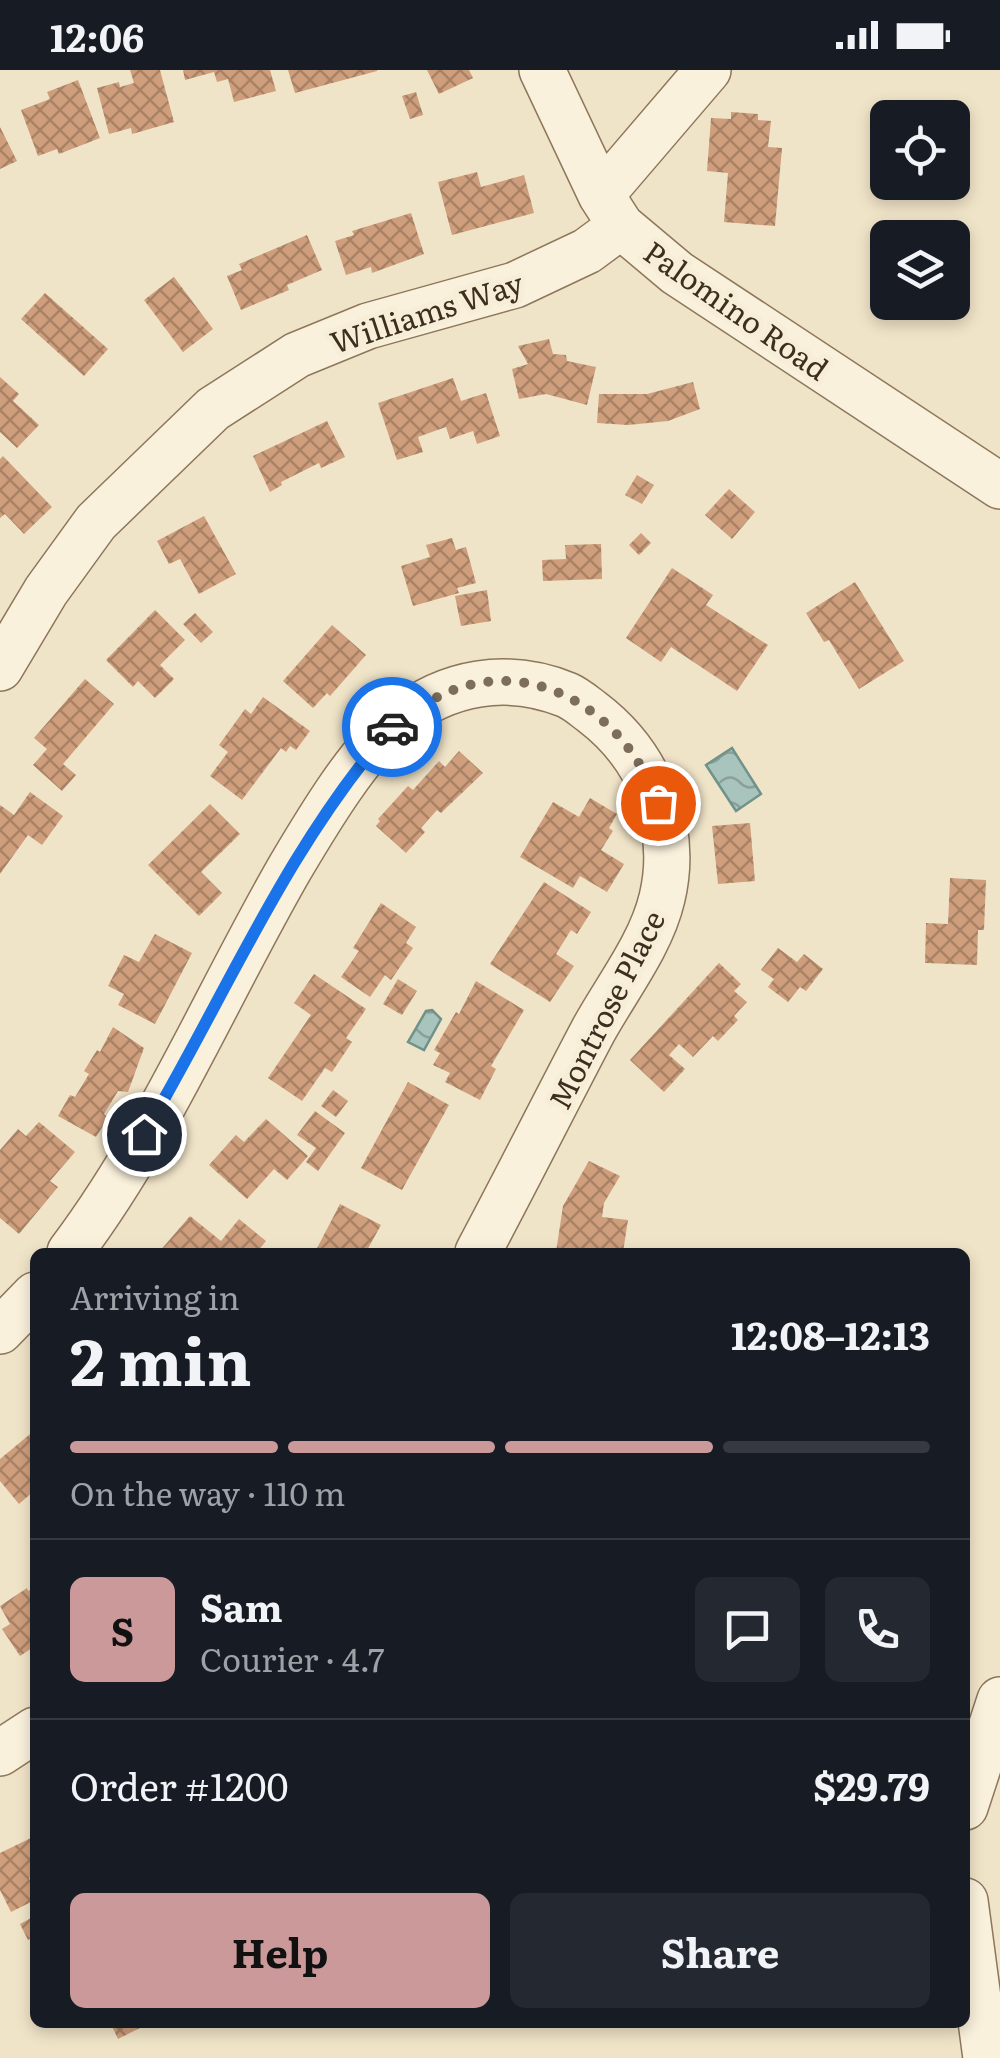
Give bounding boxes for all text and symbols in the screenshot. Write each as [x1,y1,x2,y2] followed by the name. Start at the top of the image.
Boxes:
[50,7,144,64] text: 12:06
[870,100,970,320] map controls
[870,100,970,200] button: locate
[870,220,970,320] button: layers
[636,229,838,389] street label: Palomino Road
[324,259,529,363] street label: Williams Way
[342,677,442,777] courier
[365,700,420,755] icon: car
[616,761,701,846] pin
[631,776,686,831] icon: bag
[536,902,674,1116] street label: Montrose Place
[102,1092,187,1177] pin
[117,1107,172,1162] icon: home
[70,1272,240,1320] text: Arriving in
[731,1305,930,1362] text: 12:08–12:13
[70,1309,252,1406] text: 2 min
[70,1468,345,1516] text: On the way · 110 m
[200,1577,283,1634] text: Sam
[695,1577,800,1682] button: chat
[825,1577,930,1682] button: phone
[111,1601,134,1658] text: S
[200,1634,385,1682] text: Courier · 4.7
[70,1756,289,1813] text: Order #1200
[813,1756,930,1813] text: $29.79
[70,1893,490,2008] button: Help
[510,1893,930,2008] button: Share

